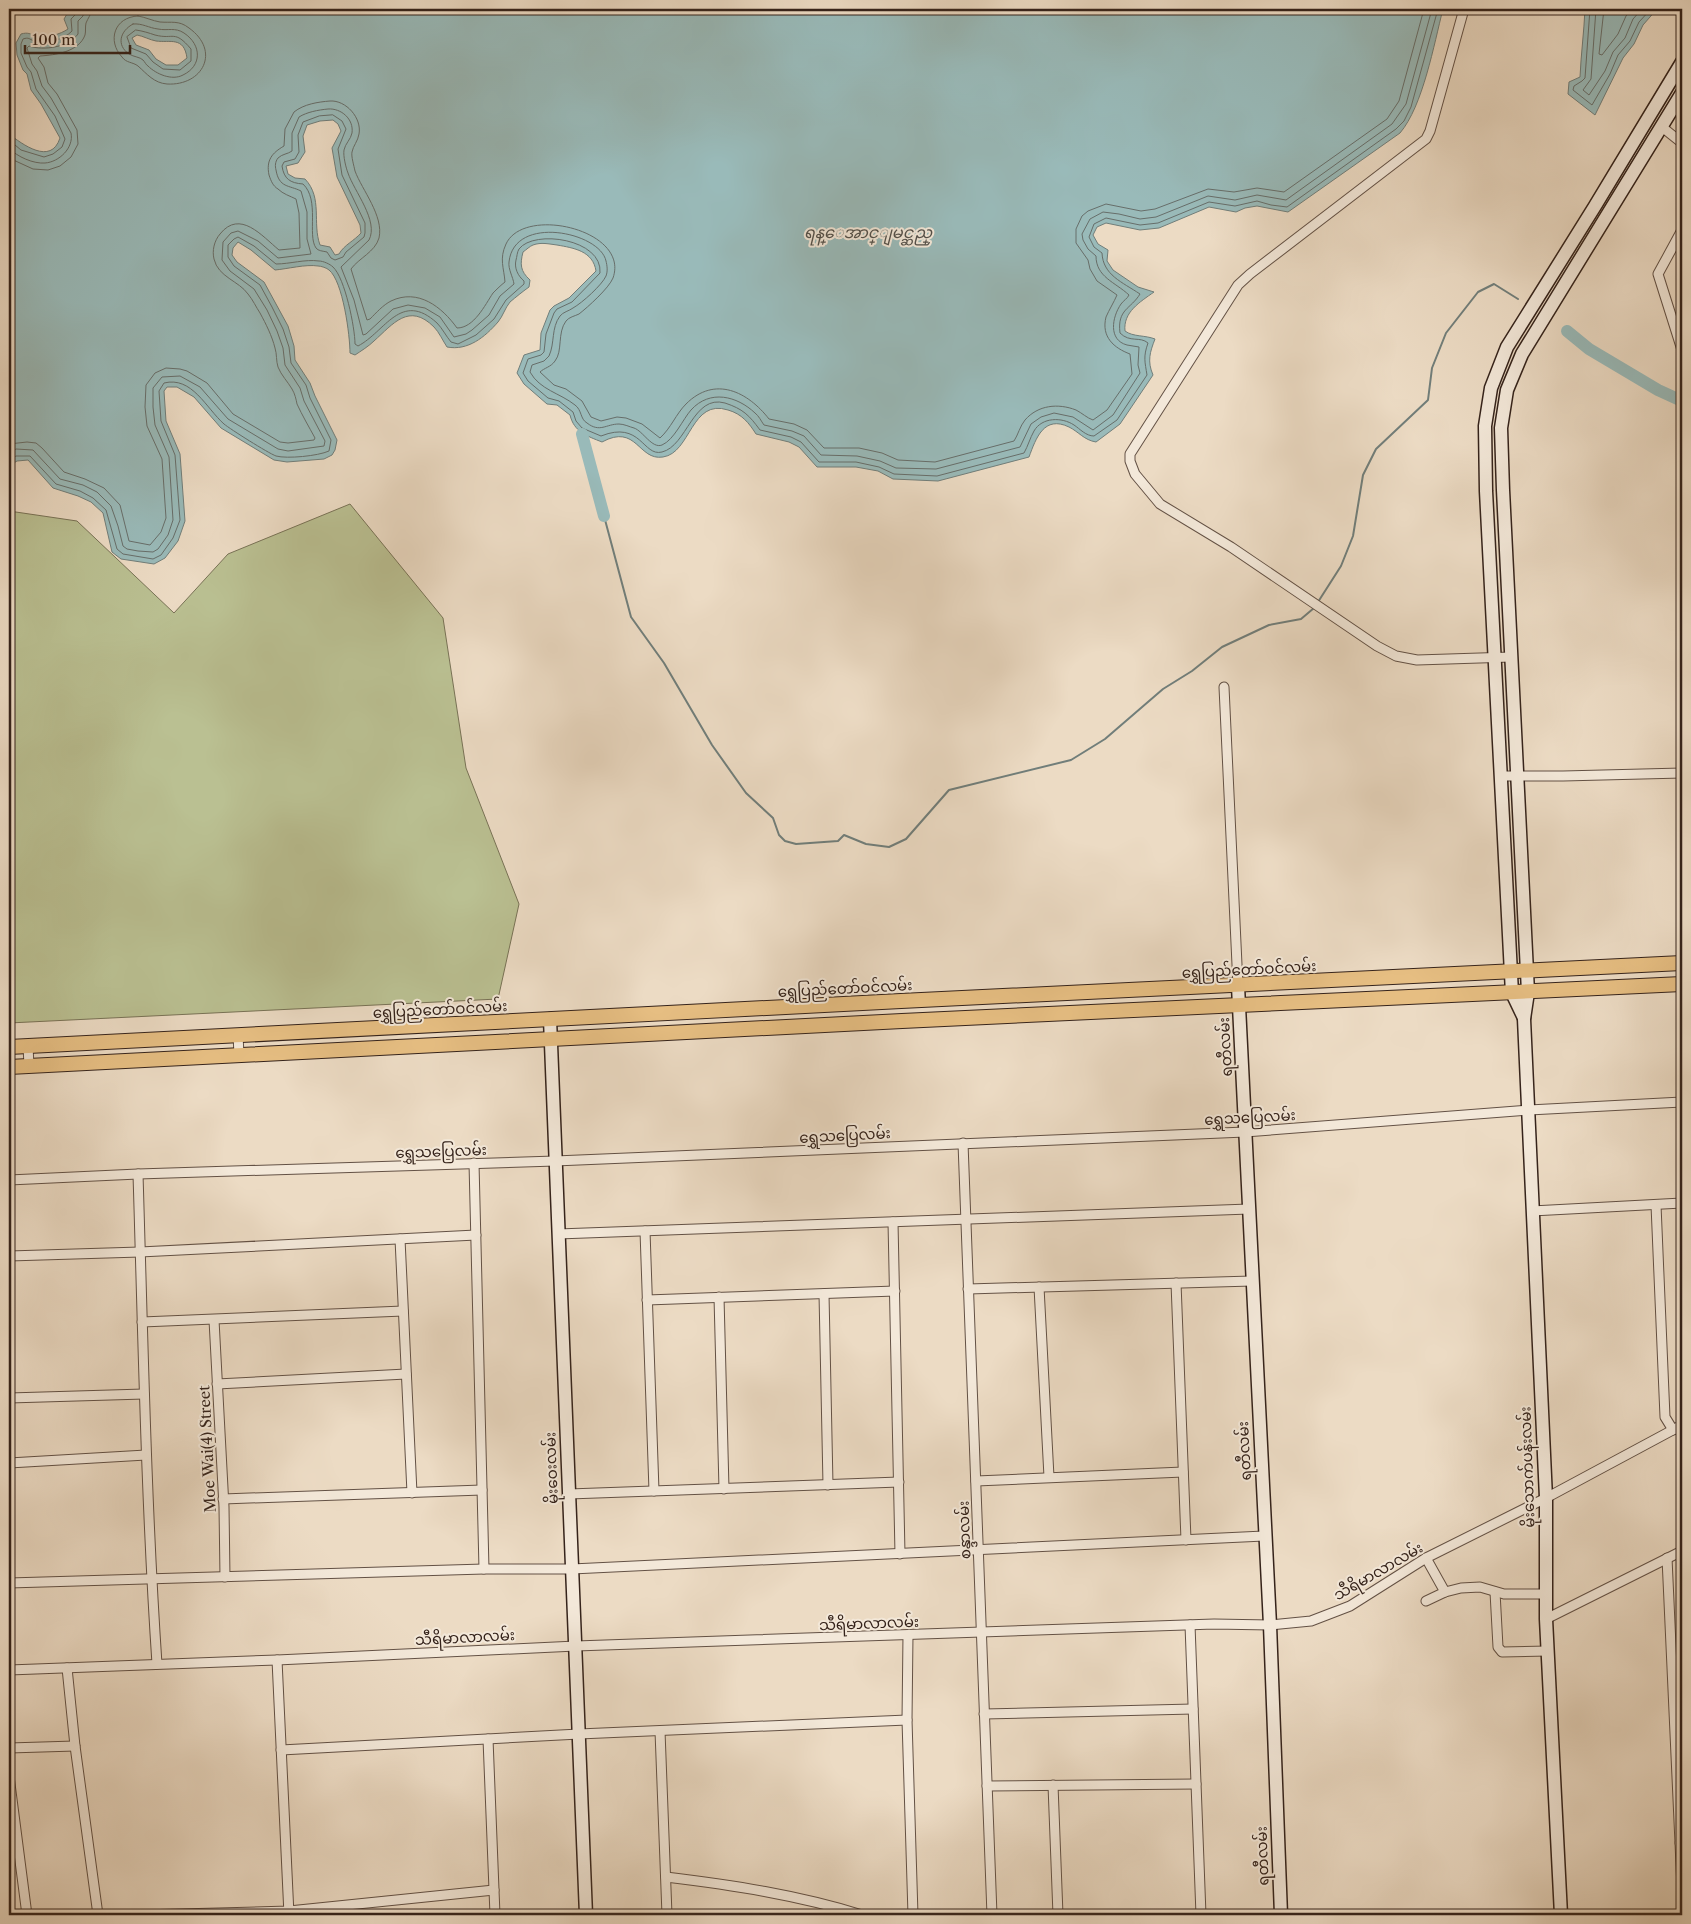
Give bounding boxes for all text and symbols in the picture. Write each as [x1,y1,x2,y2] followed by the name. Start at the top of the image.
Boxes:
[25,22,130,54] scale bar
[32,30,75,49] text: 100 m
[804,222,933,246] water label: ရန္ေအာင္ျမင္ဆည္
[1181,956,1317,985] street label: ရွှေပြည်တော်ဝင်လမ်း
[777,975,913,1004] street label: ရွှေပြည်တော်ဝင်လမ်း
[372,996,508,1025] street label: ရွှေပြည်တော်ဝင်လမ်း
[1214,1017,1239,1077] street label: ရတီလမ်း
[1204,1105,1296,1132] street label: ရွှေသပြေလမ်း
[799,1123,891,1150] street label: ရွှေသပြေလမ်း
[395,1140,487,1165] street label: ရွှေသပြေလမ်း
[194,1384,220,1513] street label: Moe Wai(4) Street
[1515,1406,1542,1528] street label: မိုးသောက်ပန်းလမ်း
[1233,1421,1258,1481] street label: ရတီလမ်း
[540,1432,565,1504] street label: မိုးဝေးလမ်း
[953,1500,978,1560] street label: စန္ဒာလမ်း
[1330,1538,1428,1607] street label: သီရိမာလာလမ်း
[819,1612,919,1637] street label: သီရိမာလာလမ်း
[414,1625,516,1652] street label: သီရိမာလာလမ်း
[1251,1826,1276,1886] street label: ရတီလမ်း

